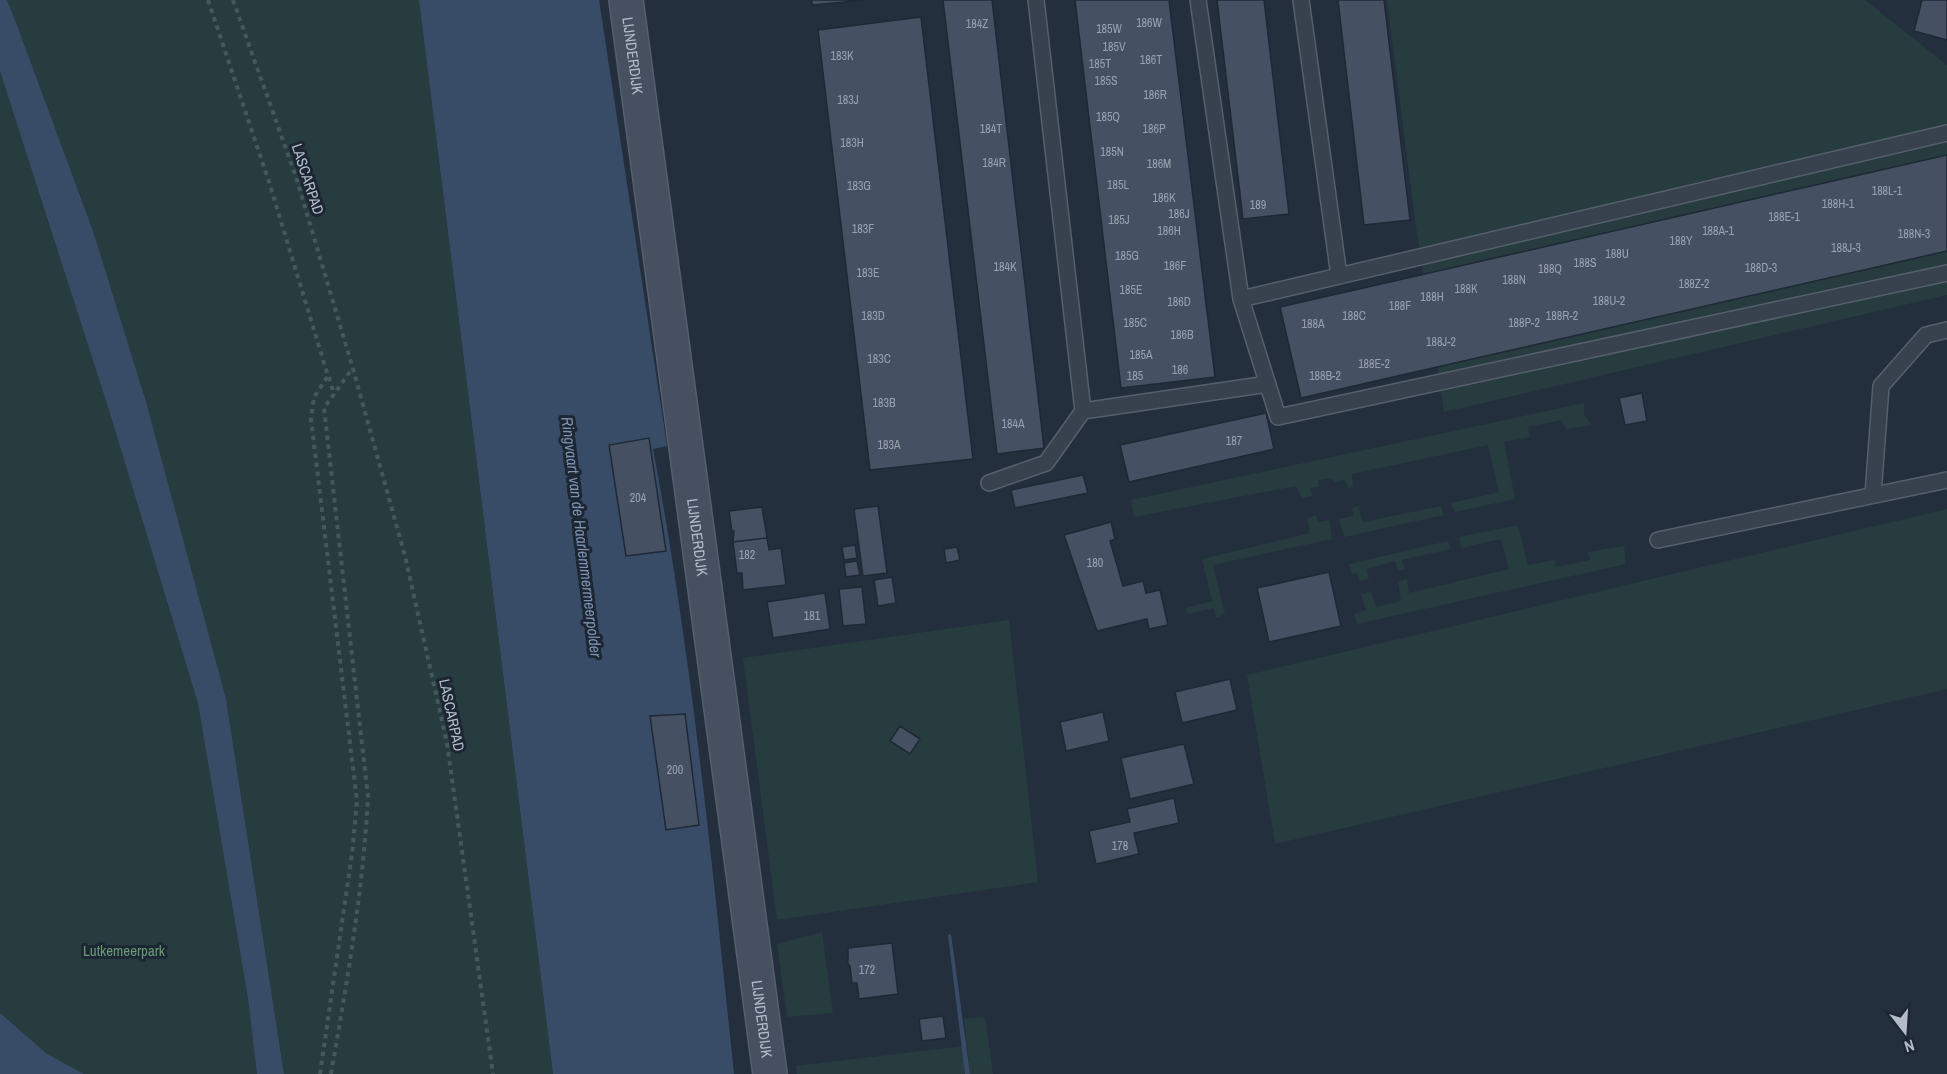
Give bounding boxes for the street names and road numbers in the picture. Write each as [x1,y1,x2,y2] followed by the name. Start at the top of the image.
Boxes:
[618,15,649,96] street label: LIJNDERDIJK
[287,141,329,217] street label: LASCARPAD
[682,497,714,578] street label: LIJNDERDIJK
[434,677,470,753] street label: LASCARPAD
[747,979,778,1060] street label: LIJNDERDIJK

